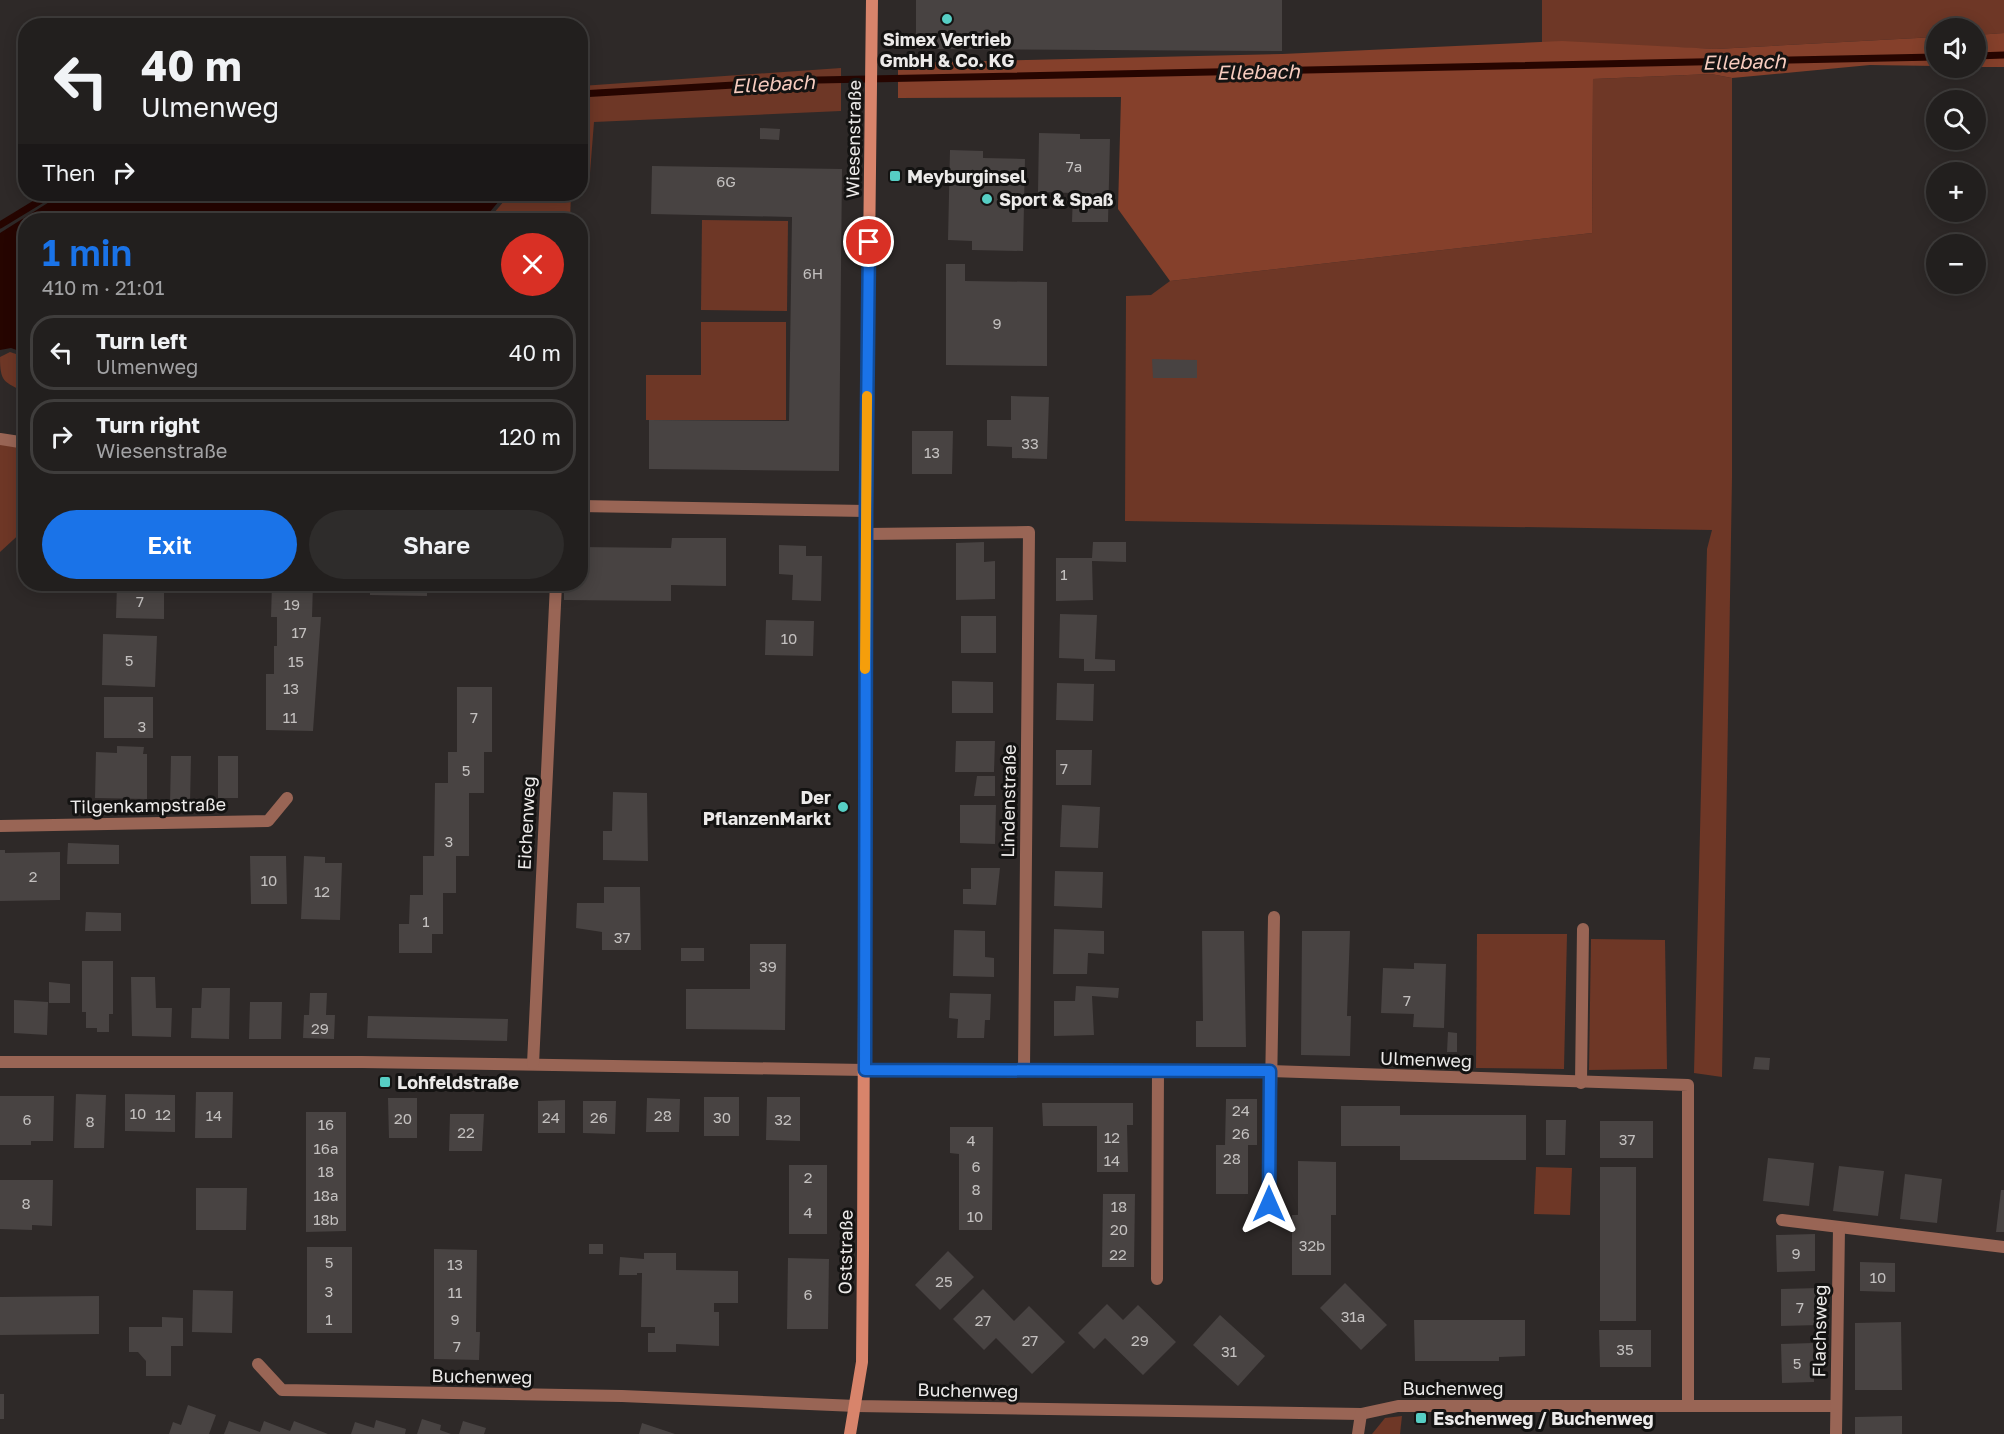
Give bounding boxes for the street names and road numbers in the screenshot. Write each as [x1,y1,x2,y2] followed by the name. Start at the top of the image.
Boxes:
[841,80,865,198] street label: Wiesenstraße
[996,744,1020,858] street label: Lindenstraße
[513,776,539,870] street label: Eichenweg
[70,793,226,817] street label: Tilgenkampstraße
[1380,1046,1472,1072] street label: Ulmenweg
[833,1209,857,1295] street label: Oststraße
[1807,1284,1831,1378] street label: Flachsweg
[431,1364,533,1388] street label: Buchenweg
[1402,1377,1504,1399] street label: Buchenweg
[917,1378,1019,1402] street label: Buchenweg

